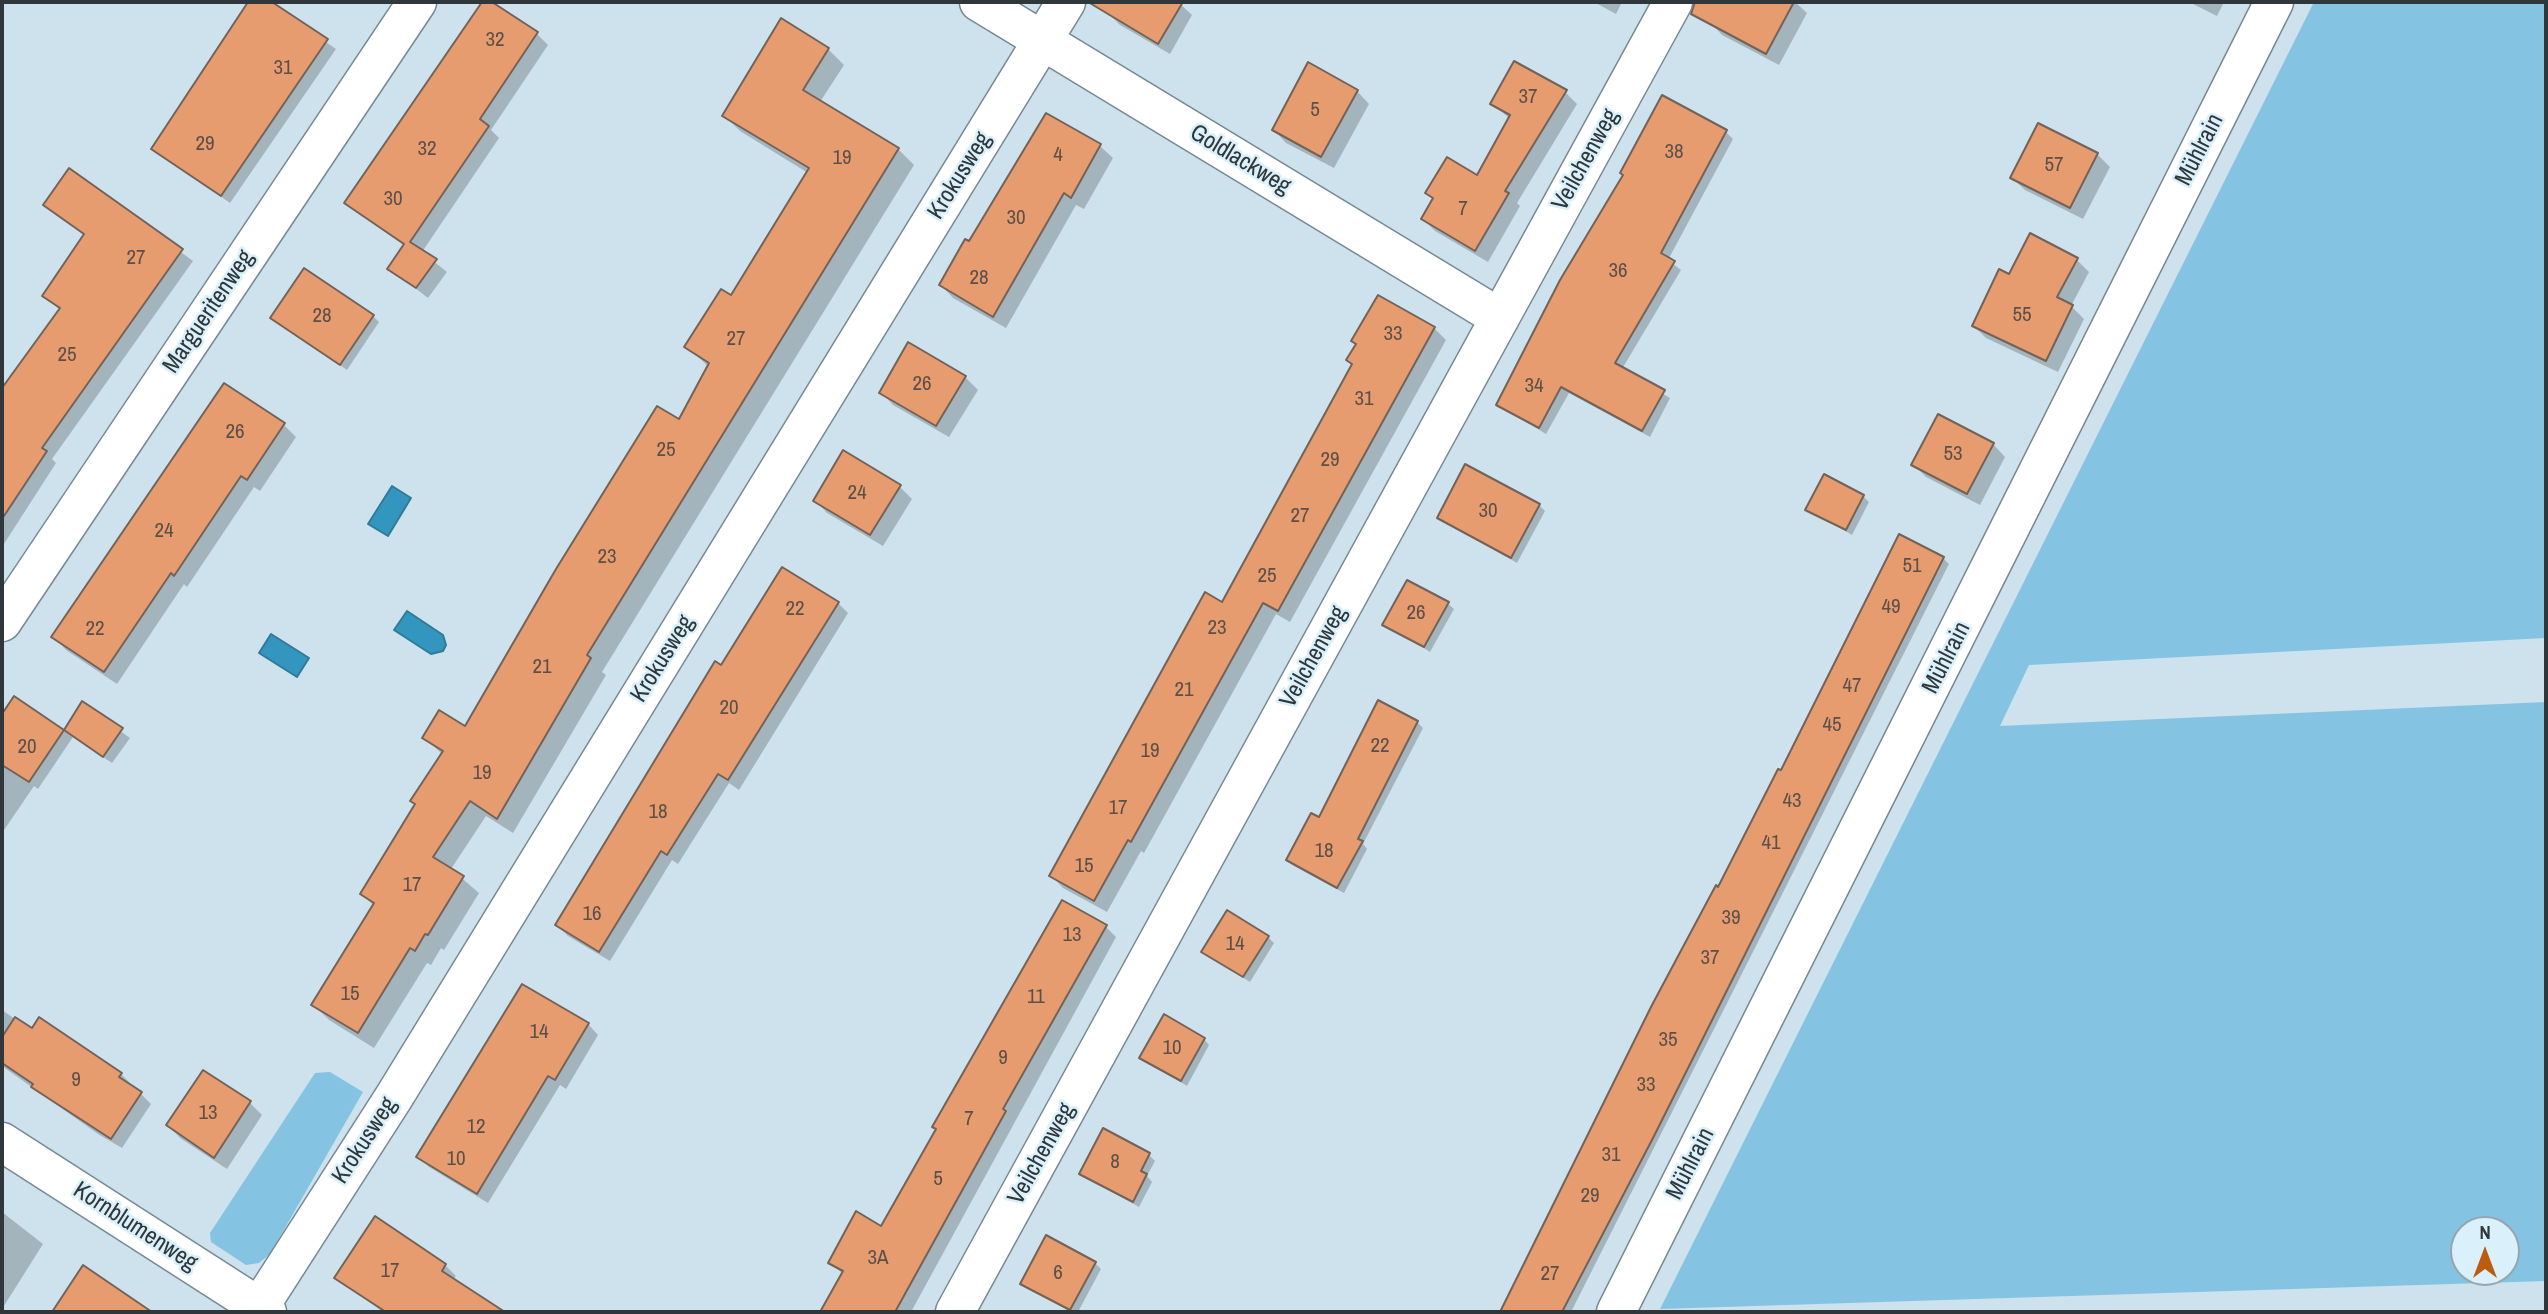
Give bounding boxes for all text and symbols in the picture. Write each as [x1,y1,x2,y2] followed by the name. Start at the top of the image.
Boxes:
[485,27,505,53] house number: 32
[273,55,293,81] house number: 31
[1518,84,1538,110] house number: 37
[1310,97,1320,123] house number: 5
[1546,104,1626,216] street label: Veilchenweg
[2170,109,2230,191] street label: Mühlrain
[1184,119,1296,201] street label: Goldlackweg
[922,127,998,225] street label: Krokusweg
[195,131,215,157] house number: 29
[417,136,437,162] house number: 32
[1664,139,1684,165] house number: 38
[1053,142,1063,168] house number: 4
[832,145,852,171] house number: 19
[2044,152,2064,178] house number: 57
[383,186,403,212] house number: 30
[1458,196,1468,222] house number: 7
[1006,205,1026,231] house number: 30
[126,245,146,271] house number: 27
[157,245,261,379] street label: Margueritenweg
[1608,258,1628,284] house number: 36
[969,265,989,291] house number: 28
[2012,302,2032,328] house number: 55
[312,303,332,329] house number: 28
[1383,321,1403,347] house number: 33
[726,326,746,352] house number: 27
[57,342,77,368] house number: 25
[912,371,932,397] house number: 26
[1524,373,1544,399] house number: 34
[1354,386,1374,412] house number: 31
[225,419,245,445] house number: 26
[656,437,676,463] house number: 25
[1943,441,1963,467] house number: 53
[1320,447,1340,473] house number: 29
[847,480,867,506] house number: 24
[1478,498,1498,524] house number: 30
[1290,503,1310,529] house number: 27
[154,518,174,544] house number: 24
[597,544,617,570] house number: 23
[1902,553,1922,579] house number: 51
[1257,563,1277,589] house number: 25
[1881,594,1901,620] house number: 49
[785,596,805,622] house number: 22
[1406,600,1426,626] house number: 26
[1274,601,1354,713] street label: Veilchenweg
[625,610,701,708] street label: Krokusweg
[1207,615,1227,641] house number: 23
[85,616,105,642] house number: 22
[1917,617,1977,699] street label: Mühlrain
[532,654,552,680] house number: 21
[1842,673,1862,699] house number: 47
[1174,677,1194,703] house number: 21
[719,695,739,721] house number: 20
[1822,712,1842,738] house number: 45
[1370,733,1390,759] house number: 22
[17,734,37,760] house number: 20
[1140,738,1160,764] house number: 19
[472,760,492,786] house number: 19
[1782,788,1802,814] house number: 43
[1108,795,1128,821] house number: 17
[648,799,668,825] house number: 18
[1761,830,1781,856] house number: 41
[1314,838,1334,864] house number: 18
[1074,853,1094,879] house number: 15
[402,872,422,898] house number: 17
[582,901,602,927] house number: 16
[1721,905,1741,931] house number: 39
[1062,922,1082,948] house number: 13
[1225,931,1245,957] house number: 14
[1700,945,1720,971] house number: 37
[340,981,360,1007] house number: 15
[1027,984,1045,1010] house number: 11
[529,1019,549,1045] house number: 14
[1658,1027,1678,1053] house number: 35
[1162,1035,1182,1061] house number: 10
[998,1045,1008,1071] house number: 9
[71,1067,81,1093] house number: 9
[1636,1072,1656,1098] house number: 33
[326,1092,404,1190] street label: Krokusweg
[1002,1098,1082,1210] street label: Veilchenweg
[198,1100,218,1126] house number: 13
[964,1106,974,1132] house number: 7
[466,1114,486,1140] house number: 12
[1661,1123,1721,1205] street label: Mühlrain
[1601,1142,1621,1168] house number: 31
[446,1146,466,1172] house number: 10
[1110,1149,1120,1175] house number: 8
[933,1166,943,1192] house number: 5
[68,1176,202,1278] street label: Kornblumenweg
[1580,1183,1600,1209] house number: 29
[2450,1216,2520,1286] north arrow
[2479,1219,2491,1245] text: N
[867,1245,889,1271] house number: 3A
[380,1258,400,1284] house number: 17
[1053,1260,1063,1286] house number: 6
[1540,1261,1560,1287] house number: 27

